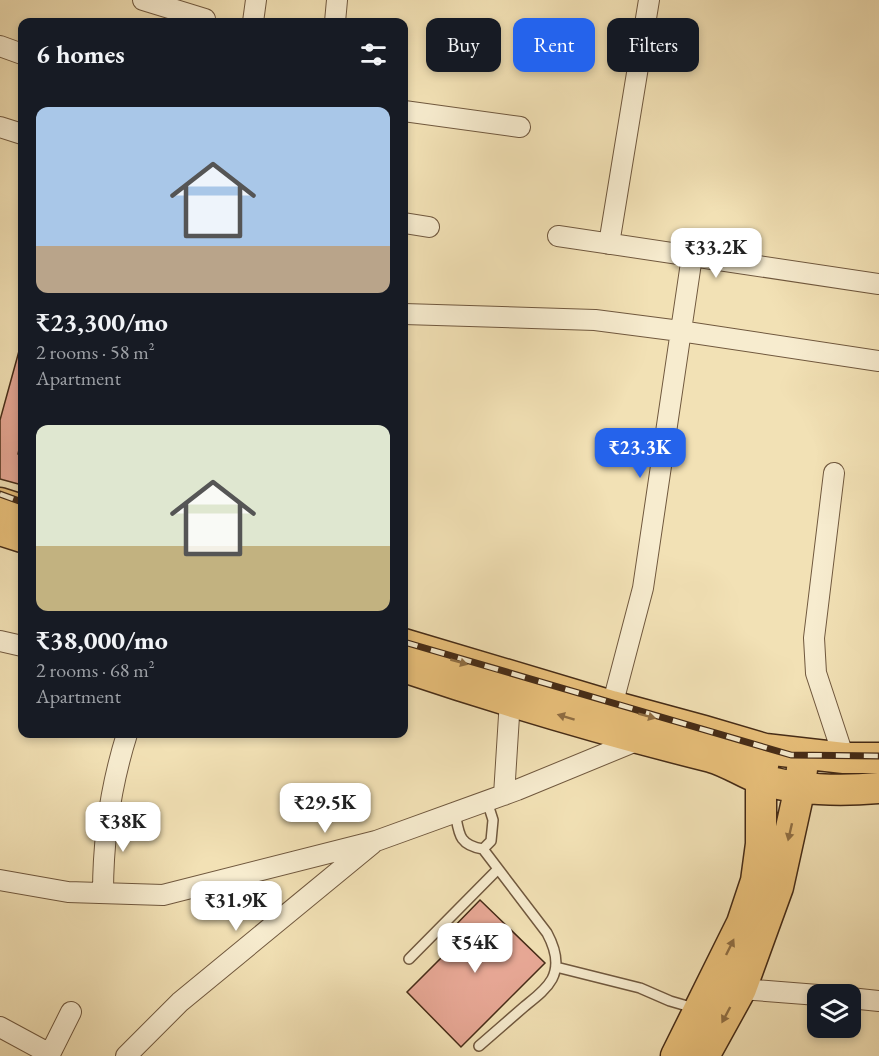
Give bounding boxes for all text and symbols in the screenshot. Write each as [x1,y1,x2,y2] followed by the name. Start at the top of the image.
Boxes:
[426,18,501,72] chip: Buy
[513,18,595,72] chip: Rent
[607,18,699,72] chip: Filters
[36,37,125,71] text: 6 homes
[357,38,390,71] icon: filters
[159,146,267,254] icon: home
[667,228,765,279] pin: ₹33.2K
[685,234,747,260] text: ₹33.2K
[36,305,168,339] text: ₹23,300/mo
[36,339,155,365] text: 2 rooms · 58 m²
[36,365,121,391] text: Apartment
[591,428,689,479] pin: ₹23.3K
[609,434,671,460] text: ₹23.3K
[159,464,267,572] icon: home
[36,623,168,657] text: ₹38,000/mo
[36,657,155,683] text: 2 rooms · 68 m²
[450,657,468,667] one-way arrow
[36,683,121,709] text: Apartment
[638,711,656,721] one-way arrow
[557,712,575,721] one-way arrow
[276,783,374,834] pin: ₹29.5K
[294,789,356,815] text: ₹29.5K
[87,802,159,853] pin: ₹38K
[100,808,146,834] text: ₹38K
[784,823,794,841] one-way arrow
[187,881,285,932] pin: ₹31.9K
[205,887,267,913] text: ₹31.9K
[439,923,511,974] pin: ₹54K
[452,929,498,955] text: ₹54K
[724,938,734,956] one-way arrow
[807,984,861,1038] map controls
[807,984,861,1038] button: layers
[721,1007,731,1024] one-way arrow

